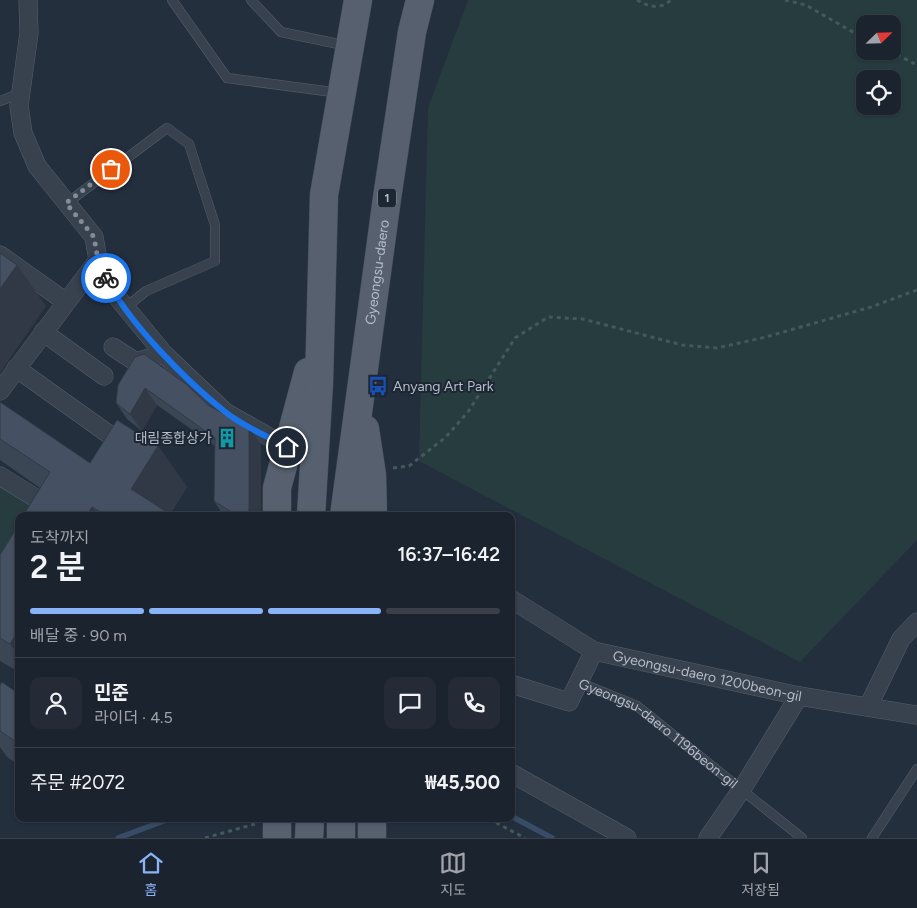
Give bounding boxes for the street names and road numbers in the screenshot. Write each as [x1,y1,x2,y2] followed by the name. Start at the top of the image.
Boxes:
[378,188,396,208] road number: 1
[362,219,393,326] street label: Gyeongsu-daero
[611,647,803,705] street label: Gyeongsu-daero 1200beon-gil
[576,675,741,792] street label: Gyeongsu-daero 1196beon-gil

